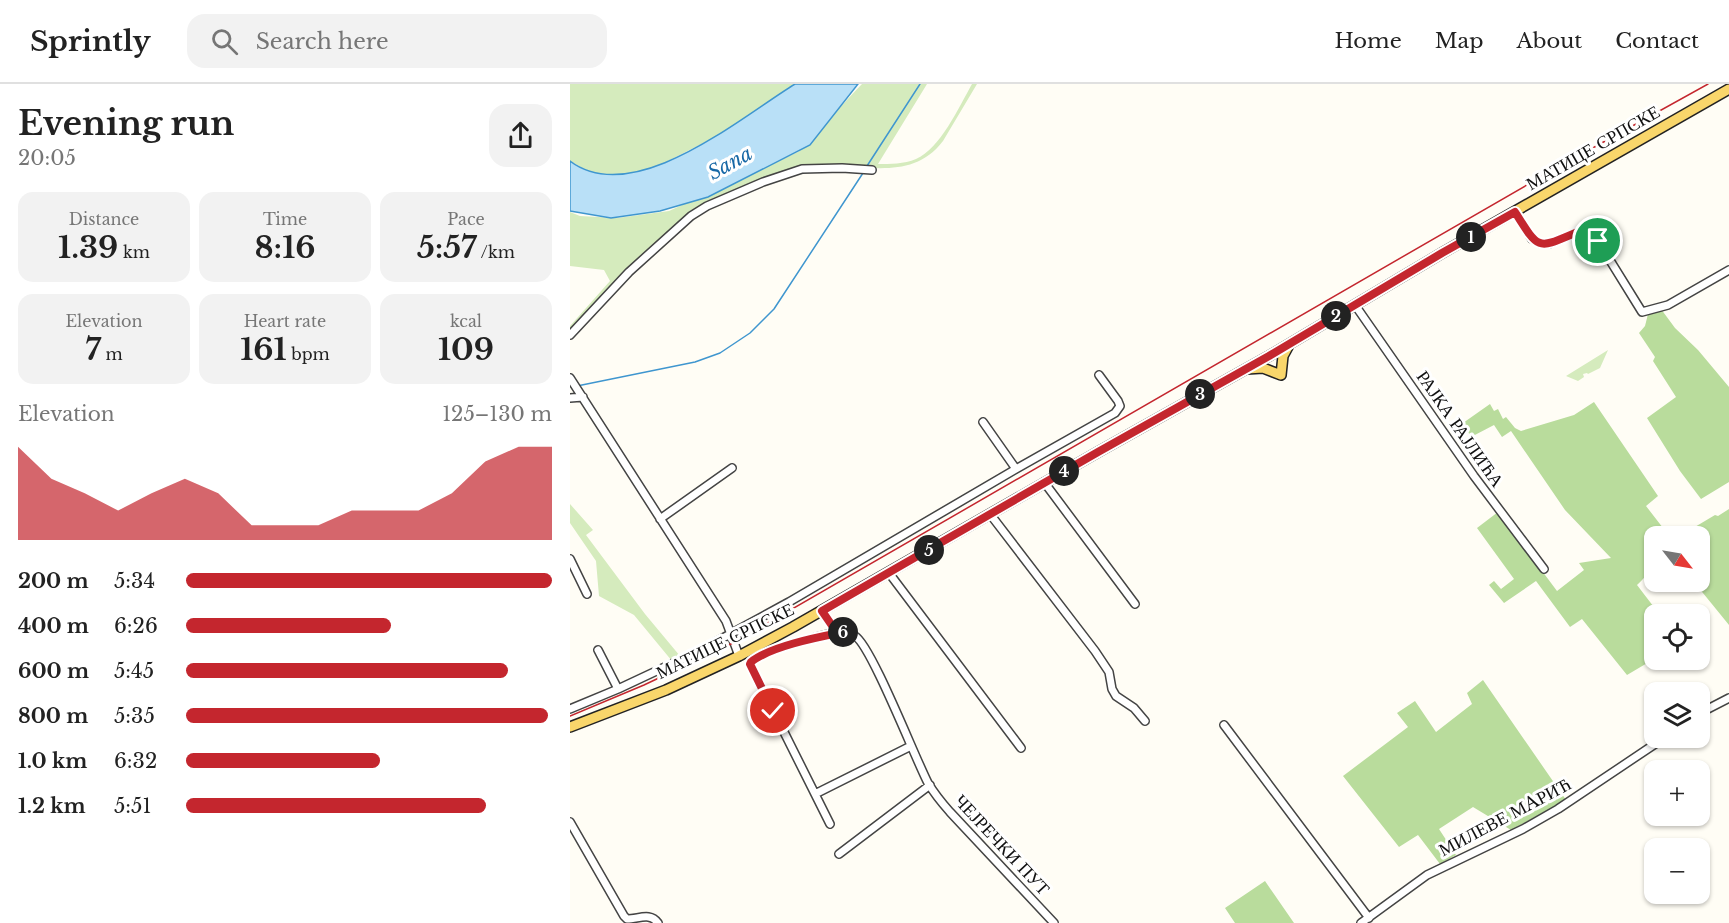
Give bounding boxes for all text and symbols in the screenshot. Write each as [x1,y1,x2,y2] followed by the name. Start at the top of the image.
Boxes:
[187,14,607,68] search box
[30,24,151,59] text: Sprintly
[208,25,241,58] icon: search
[256,28,389,55] text: Search here
[1335,28,1402,54] text: Home
[1435,28,1483,54] text: Map
[1516,28,1582,54] text: About
[1615,28,1699,54] text: Contact
[1522,101,1664,195] street label: МАТИЦЕ СРПСКЕ
[18,103,234,144] text: Evening run
[489,104,552,167] button: share
[704,141,756,185] water label: Sana
[18,146,76,170] text: 20:05
[69,209,139,229] text: Distance
[263,209,307,229] text: Time
[447,209,485,229] text: Pace
[1572,215,1623,266] pin
[1456,222,1486,252] pin: 1
[1581,224,1614,257] icon: arrive
[1468,227,1474,247] text: 1
[58,229,118,266] text: 1.39
[255,229,315,266] text: 8:16
[417,229,477,266] text: 5:57
[118,242,150,262] text: km
[477,242,515,262] text: /km
[1321,301,1351,331] pin: 2
[1331,306,1341,326] text: 2
[65,311,143,331] text: Elevation
[244,311,326,331] text: Heart rate
[450,311,482,331] text: kcal
[85,331,101,368] text: 7
[240,331,287,368] text: 161
[438,331,494,368] text: 109
[101,344,123,364] text: m
[287,344,330,364] text: bpm
[1412,367,1508,491] street label: РАЈКА РАЈЛИЋА
[1185,379,1215,409] pin: 3
[1195,384,1205,404] text: 3
[18,402,115,426] text: Elevation
[442,402,552,426] text: 125–130 m
[1049,456,1079,486] pin: 4
[1059,461,1069,481] text: 4
[1644,526,1710,592] north arrow
[1644,526,1710,904] map controls
[914,535,944,565] pin: 5
[924,540,934,560] text: 5
[18,569,89,593] text: 200 m
[114,569,155,593] text: 5:34
[652,598,798,684] street label: МАТИЦЕ СРПСКЕ
[1644,604,1710,670] button: locate
[18,614,89,638] text: 400 m
[114,614,158,638] text: 6:26
[828,617,858,647] pin: 6
[838,622,848,642] text: 6
[18,659,89,683] text: 600 m
[114,659,154,683] text: 5:45
[1644,682,1710,748] button: layers
[747,685,798,736] pin
[756,694,789,727] icon: check
[18,704,88,728] text: 800 m
[114,704,155,728] text: 5:35
[18,749,87,773] text: 1.0 km
[114,749,157,773] text: 6:32
[1644,760,1710,826] button: +
[1435,773,1575,861] street label: МИЛЕВЕ МAРИЋ
[950,790,1054,900] street label: ЧЕЈРЕЧКИ ПУТ
[18,794,86,818] text: 1.2 km
[114,794,151,818] text: 5:51
[1644,838,1710,904] button: −

